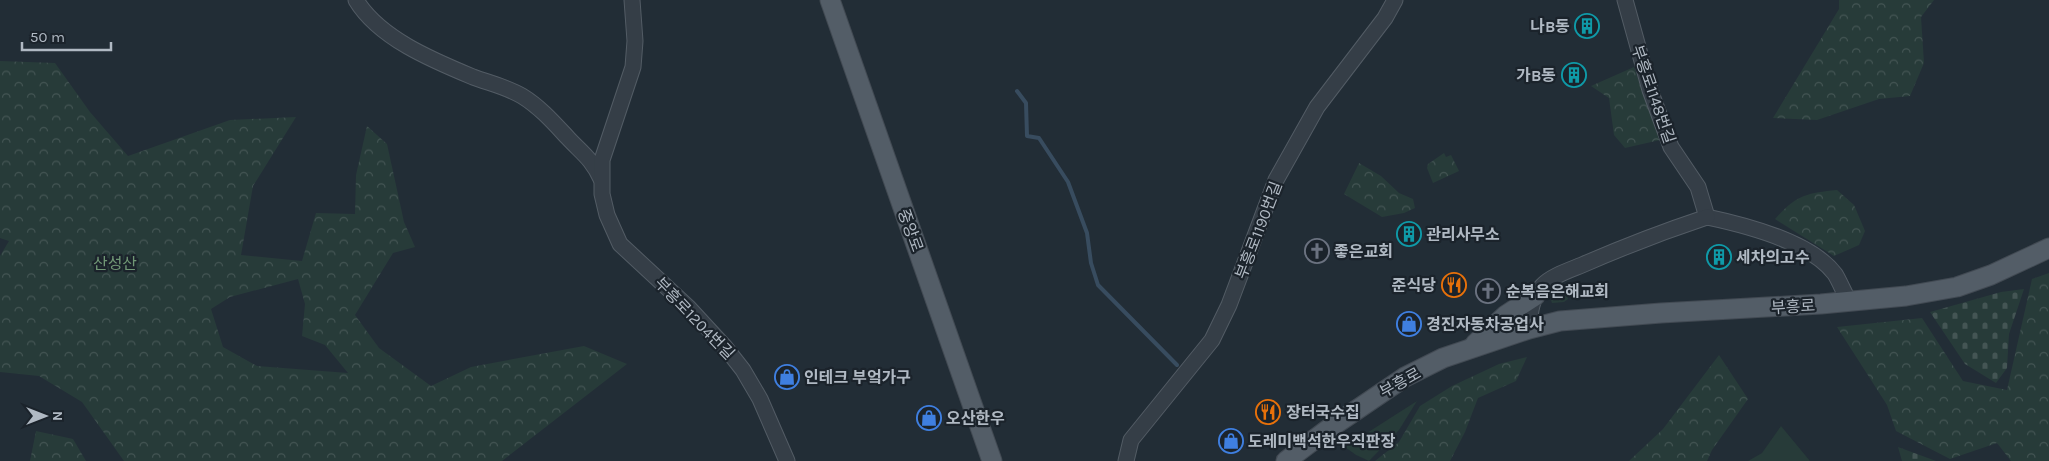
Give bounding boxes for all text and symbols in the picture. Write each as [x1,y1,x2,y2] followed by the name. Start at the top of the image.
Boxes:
[1574,13,1600,39] building icon: 나B동
[1530,17,1570,36] place label: 나B동
[22,20,111,52] scale bar
[30,28,65,46] text: 50 m
[1628,42,1679,146] street label: 부흥로1148번길
[1561,62,1587,88] building icon: 가B동
[1516,66,1556,85] place label: 가B동
[1231,179,1286,282] street label: 부흥로1190번길
[894,206,927,254] street label: 중앙로
[1396,221,1422,247] building icon: 관리사무소
[1426,225,1500,244] place label: 관리사무소
[1304,238,1330,264] church icon: 좋은교회
[1334,242,1393,261] place label: 좋은교회
[1706,244,1732,270] building icon: 세차의고수
[1736,248,1810,267] place label: 세차의고수
[93,254,137,273] park label: 산성산
[1441,272,1467,298] restaurant icon: 준식당
[651,273,738,363] street label: 부흥로1204번길
[1392,276,1436,295] place label: 준식당
[1475,278,1501,304] church icon: 순복음은해교회
[1506,282,1609,301] place label: 순복음은해교회
[1770,296,1816,317] street label: 부흥로
[1396,311,1422,337] shop icon: 경진자동차공업사
[1426,315,1544,334] place label: 경진자동차공업사
[1376,363,1424,401] street label: 부흥로
[774,364,800,390] shop icon: 인테크 부엌가구
[804,368,911,387] place label: 인테크 부엌가구
[20,391,70,441] north arrow
[1255,399,1281,425] restaurant icon: 장터국수집
[1286,403,1360,422] place label: 장터국수집
[916,405,942,431] shop icon: 오산한우
[946,409,1005,428] place label: 오산한우
[49,411,66,421] text: N
[1218,428,1244,454] shop icon: 도레미백석한우직판장
[1248,432,1395,451] place label: 도레미백석한우직판장

